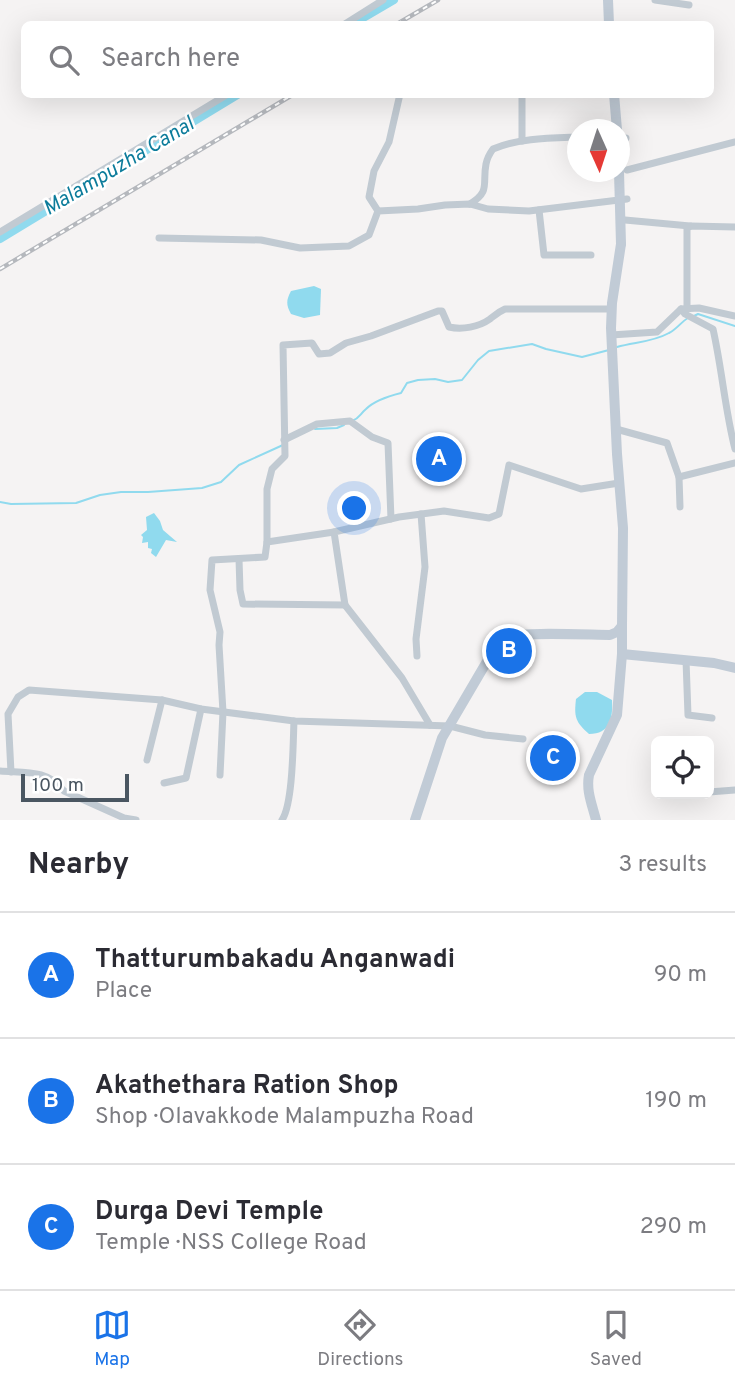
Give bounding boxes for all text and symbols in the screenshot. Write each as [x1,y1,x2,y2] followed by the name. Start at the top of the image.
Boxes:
[21,21,714,98] search box
[45,41,83,79] icon: search
[101,43,240,76] text: Search here
[39,110,201,223] water label: Malampuzha Canal
[567,119,630,182] north arrow
[416,433,462,485] pin: A
[337,491,371,525] your location
[486,625,532,677] pin: B
[530,732,576,784] pin: C
[651,736,714,799] map controls
[651,736,714,799] button: locate
[21,771,130,803] scale bar
[32,774,84,798] text: 100 m
[28,847,129,884] text: Nearby
[618,851,707,880] text: 3 results
[95,944,455,977] text: Thatturumbakadu Anganwadi
[43,961,59,990] text: A
[654,961,707,990] text: 90 m
[95,977,152,1006] text: Place
[95,1070,398,1103] text: Akathethara Ration Shop
[43,1087,59,1116] text: B
[645,1087,707,1116] text: 190 m
[95,1103,474,1132] text: Shop · Olavakkode Malampuzha Road
[95,1196,324,1229] text: Durga Devi Temple
[44,1213,58,1242] text: C
[640,1213,707,1242] text: 290 m
[95,1229,367,1258] text: Temple · NSS College Road
[93,1306,131,1372] tab: Map
[317,1306,404,1372] tab: Directions
[590,1306,642,1372] tab: Saved

